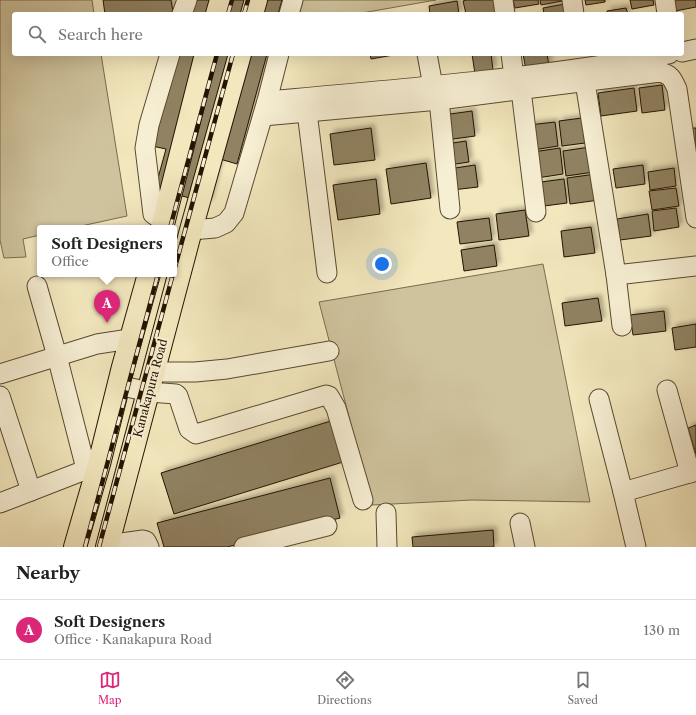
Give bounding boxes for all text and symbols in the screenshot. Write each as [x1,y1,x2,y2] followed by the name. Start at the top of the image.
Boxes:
[12,12,684,56] search box
[26,23,48,45] icon: search
[58,25,143,44] text: Search here
[37,225,177,277] popup
[51,234,163,253] text: Soft Designers
[51,253,89,269] text: Office
[372,254,392,274] your location
[94,290,120,323] pin: A
[130,336,171,439] street label: Kanakapura Road
[16,563,80,583] text: Nearby
[54,612,165,631] text: Soft Designers
[24,622,34,638] text: A
[644,622,680,638] text: 130 m
[54,631,212,647] text: Office · Kanakapura Road
[98,669,122,707] tab: Map
[317,669,372,707] tab: Directions
[568,669,598,707] tab: Saved

